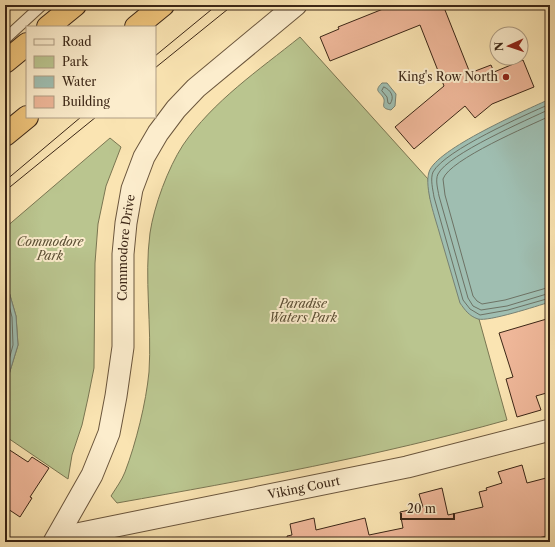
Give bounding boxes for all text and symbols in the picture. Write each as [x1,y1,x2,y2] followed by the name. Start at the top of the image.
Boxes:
[26,26,156,118] legend
[489,26,529,66] north arrow
[62,34,92,49] text: Road
[492,41,506,52] text: N
[62,54,89,69] text: Park
[398,69,498,84] place label: King's Row North
[501,72,511,82] marker: King's Row North
[61,74,96,89] text: Water
[62,94,110,109] text: Building
[115,193,138,301] street label: Commodore Drive
[17,234,84,263] park label: Commodore Park
[269,296,338,325] park label: Paradise Waters Park
[265,473,342,502] street label: Viking Court
[401,495,454,521] scale bar
[407,501,436,516] text: 20 m

